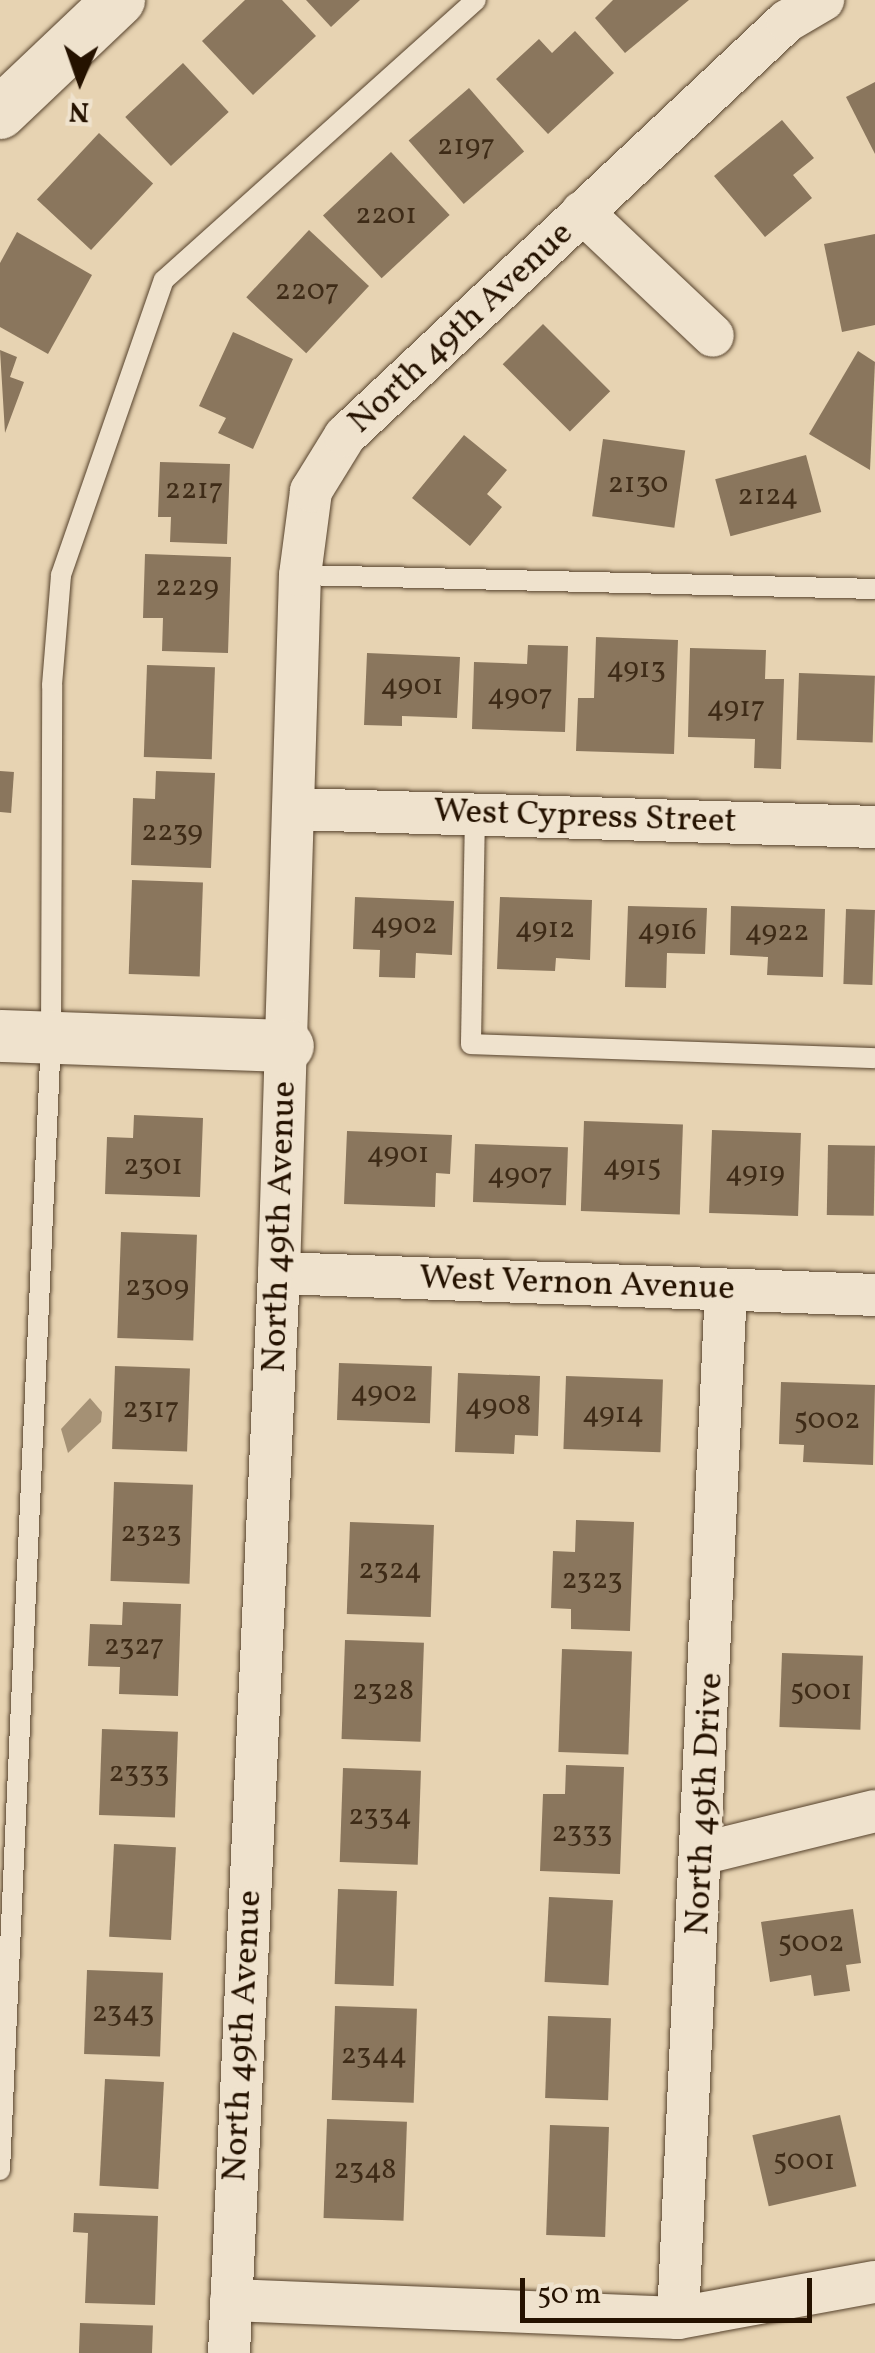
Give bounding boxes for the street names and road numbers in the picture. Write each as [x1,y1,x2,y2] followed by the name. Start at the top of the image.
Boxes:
[340,213,582,443] street label: North 49th Avenue
[433,791,737,843] street label: West Cypress Street
[254,1080,306,1374] street label: North 49th Avenue
[418,1257,736,1311] street label: West Vernon Avenue
[677,1672,733,1936] street label: North 49th Drive
[214,1889,272,2183] street label: North 49th Avenue

